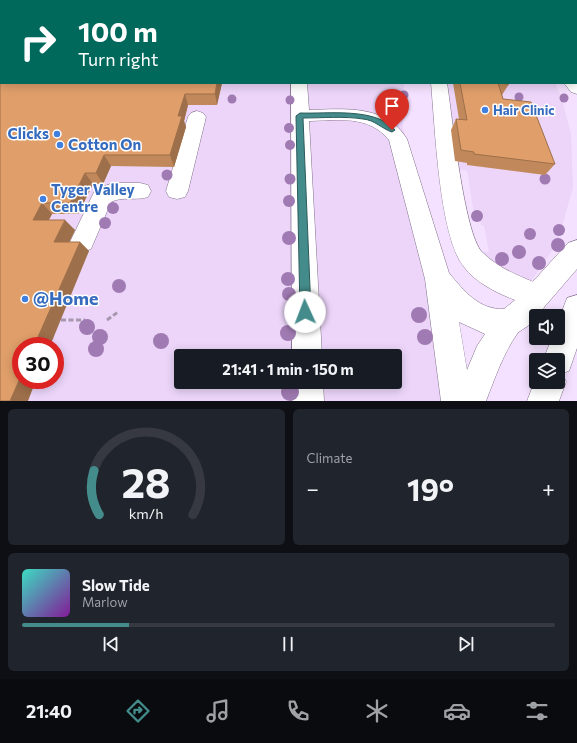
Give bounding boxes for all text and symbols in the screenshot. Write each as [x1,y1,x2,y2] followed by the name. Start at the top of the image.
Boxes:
[78,14,158,48] text: 100 m
[12,16,64,68] icon: right
[78,48,158,70] text: Turn right
[375,89,409,130] pin
[381,95,403,117] icon: arrive
[493,102,555,118] place label: Hair Clinic
[480,105,490,115] marker: Hair Clinic
[8,124,49,142] place label: Clicks
[52,129,62,139] marker: Clicks
[68,135,141,153] place label: Cotton On
[55,140,65,150] marker: Cotton On
[51,180,135,215] place label: Tyger Valley Centre
[38,194,48,204] marker: Tyger Valley Centre
[33,287,99,309] place label: @Home
[284,291,326,333] position arrow
[20,294,30,304] marker: @Home
[529,309,565,389] map controls
[529,309,565,345] button: sound
[12,337,64,389] speed limit sign: 30
[529,353,565,389] button: layers
[222,360,354,378] text: 21:41 · 1 min · 150 m
[307,450,352,466] text: Climate
[122,456,171,507] text: 28
[407,470,454,507] text: 19°
[307,475,319,502] text: −
[542,475,555,502] text: +
[129,504,164,522] text: km/h
[82,576,150,594] text: Slow Tide
[82,594,128,610] text: Marlow
[100,633,122,655] icon: previous
[277,633,299,655] icon: pause
[455,633,477,655] icon: next
[124,697,152,725] icon: directions
[204,697,232,725] icon: music
[284,697,312,725] icon: phone
[363,697,391,725] icon: climate
[443,697,471,725] icon: car
[523,697,551,725] icon: filters
[26,700,72,722] text: 21:40

